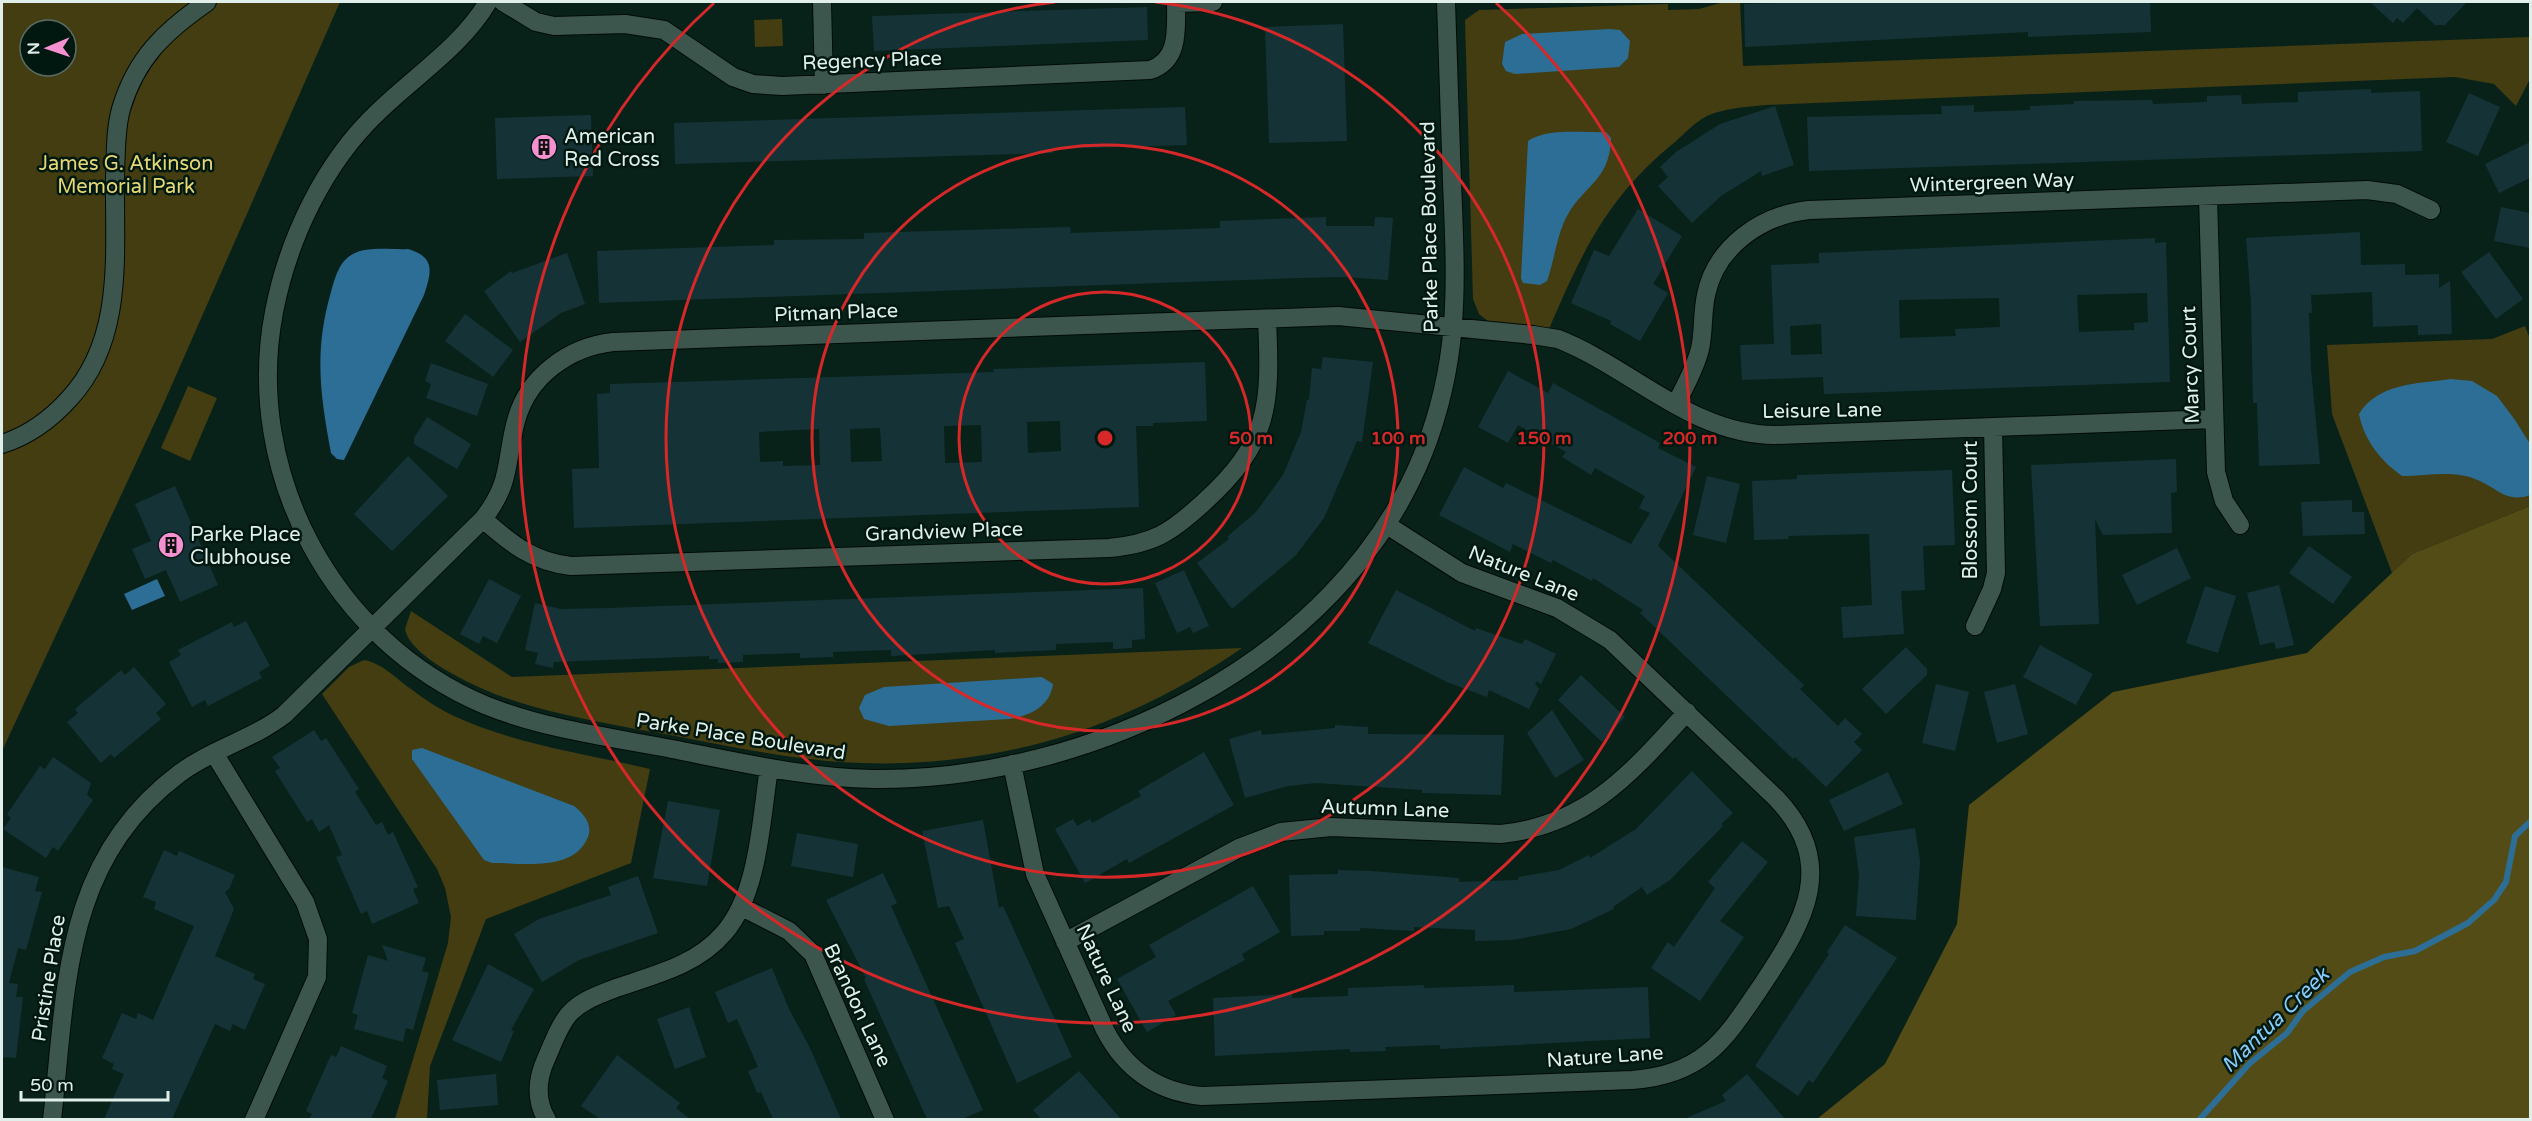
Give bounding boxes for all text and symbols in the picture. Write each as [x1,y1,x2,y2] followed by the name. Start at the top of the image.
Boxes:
[18,18,78,78] north arrow
[24,42,44,55] text: N
[802,47,942,75] street label: Regency Place
[1416,121,1444,333] street label: Parke Place Boulevard
[564,125,660,172] place label: American Red Cross
[529,132,559,162] building icon: American Red Cross
[39,152,213,199] park label: James G. Atkinson Memorial Park
[1909,168,2075,198] street label: Wintergreen Way
[773,299,899,327] street label: Pitman Place
[2177,305,2205,424] street label: Marcy Court
[1762,398,1882,424] street label: Leisure Lane
[1229,427,1273,449] text: 50 m
[1370,427,1426,449] text: 100 m
[1516,427,1572,449] text: 150 m
[1662,427,1718,449] text: 200 m
[1095,428,1115,448] centre of rings
[1959,440,1983,580] street label: Blossom Court
[865,517,1023,547] street label: Grandview Place
[190,523,301,570] place label: Parke Place Clubhouse
[156,530,186,560] building icon: Parke Place Clubhouse
[1465,541,1582,607] street label: Nature Lane
[634,709,847,765] street label: Parke Place Boulevard
[1320,795,1450,823] street label: Autumn Lane
[27,913,71,1043] street label: Pristine Place
[1070,920,1142,1037] street label: Nature Lane
[818,940,896,1071] street label: Brandon Lane
[2216,962,2336,1078] water label: Mantua Creek
[1546,1041,1664,1073] street label: Nature Lane
[21,1064,168,1102] scale bar
[30,1074,74,1096] text: 50 m

